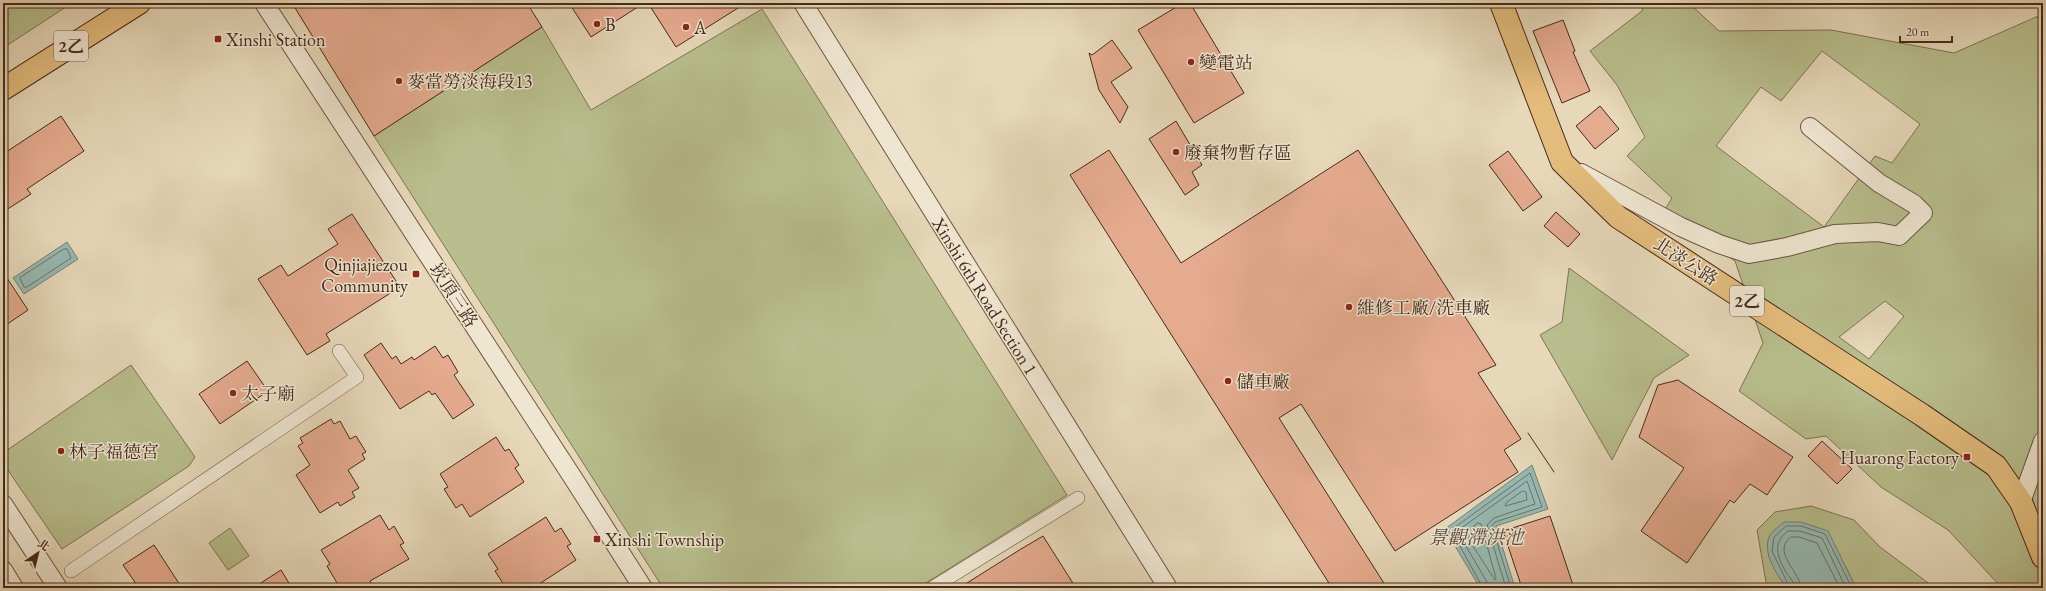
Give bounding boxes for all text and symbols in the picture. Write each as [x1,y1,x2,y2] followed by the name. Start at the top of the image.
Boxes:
[605,13,616,36] place label: B
[693,16,707,39] place label: A
[1900,18,1952,44] scale bar
[592,19,602,29] marker: B
[681,22,691,32] marker: A
[1906,24,1930,40] text: 20 m
[225,28,326,51] place label: Xinshi Station
[54,31,88,61] road number: 2乙
[213,34,223,44] marker: Xinshi Station
[1199,51,1253,74] place label: 變電站
[1186,57,1196,67] marker: 變電站
[407,70,532,93] place label: 麥當勞淡海段13
[394,76,404,86] marker: 麥當勞淡海段13
[1184,141,1292,164] place label: 廢棄物暫存區
[1171,147,1181,157] marker: 廢棄物暫存區
[927,212,1043,379] street label: Xinshi 6th Road Section 1
[1650,232,1722,290] street label: 北淡公路
[321,253,409,297] place label: Qinjiajiezou Community
[425,259,483,331] street label: 崁頂三路
[411,269,421,279] marker: Qinjiajiezou Community
[1730,286,1764,316] road number: 2乙
[1357,296,1490,319] place label: 維修工廠/洗車廠
[1344,302,1354,312] marker: 維修工廠/洗車廠
[1236,370,1290,393] place label: 儲車廠
[1223,376,1233,386] marker: 儲車廠
[241,382,295,405] place label: 太子廟
[228,388,238,398] marker: 太子廟
[69,440,159,463] place label: 林子福德宮
[56,446,66,456] marker: 林子福德宮
[1840,446,1959,469] place label: Huarong Factory
[1962,452,1972,462] marker: Huarong Factory
[1428,525,1525,550] water label: 景觀滯洪池
[604,528,724,551] place label: Xinshi Township
[18,533,58,573] north arrow
[592,534,602,544] marker: Xinshi Township
[35,536,52,554] text: 北

